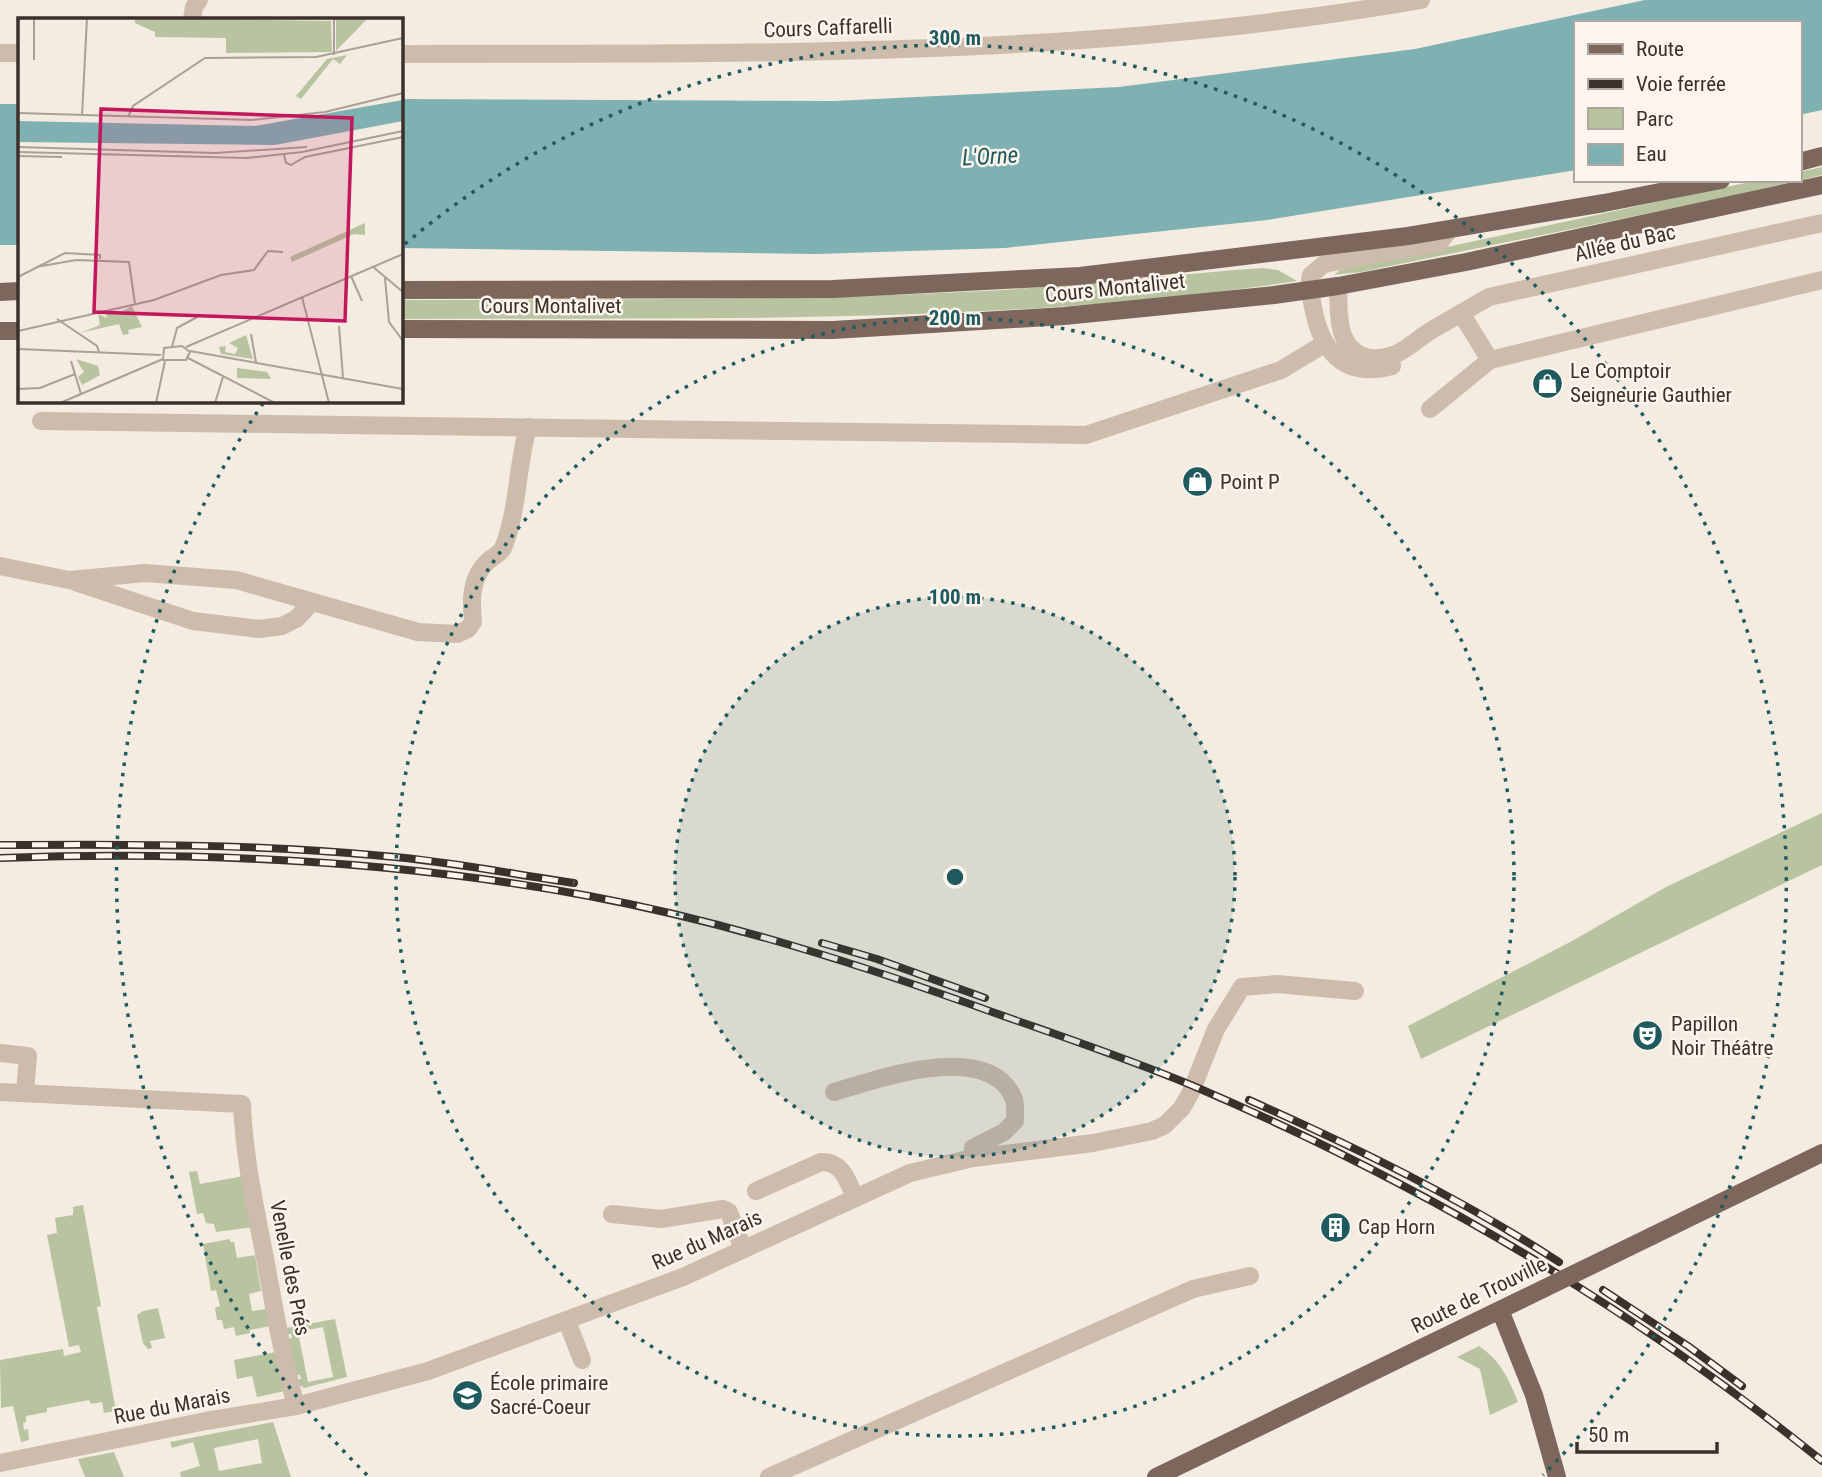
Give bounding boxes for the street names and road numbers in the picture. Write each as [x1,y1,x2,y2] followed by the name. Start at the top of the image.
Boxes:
[763,14,893,42] street label: Cours Caffarelli
[1572,220,1678,266] street label: Allée du Bac
[1044,269,1186,307] street label: Cours Montalivet
[481,294,621,318] street label: Cours Montalivet
[265,1198,315,1338] street label: Venelle des Prés
[648,1205,766,1275] street label: Rue du Marais
[1407,1252,1551,1338] street label: Route de Trouville
[112,1383,232,1429] street label: Rue du Marais

